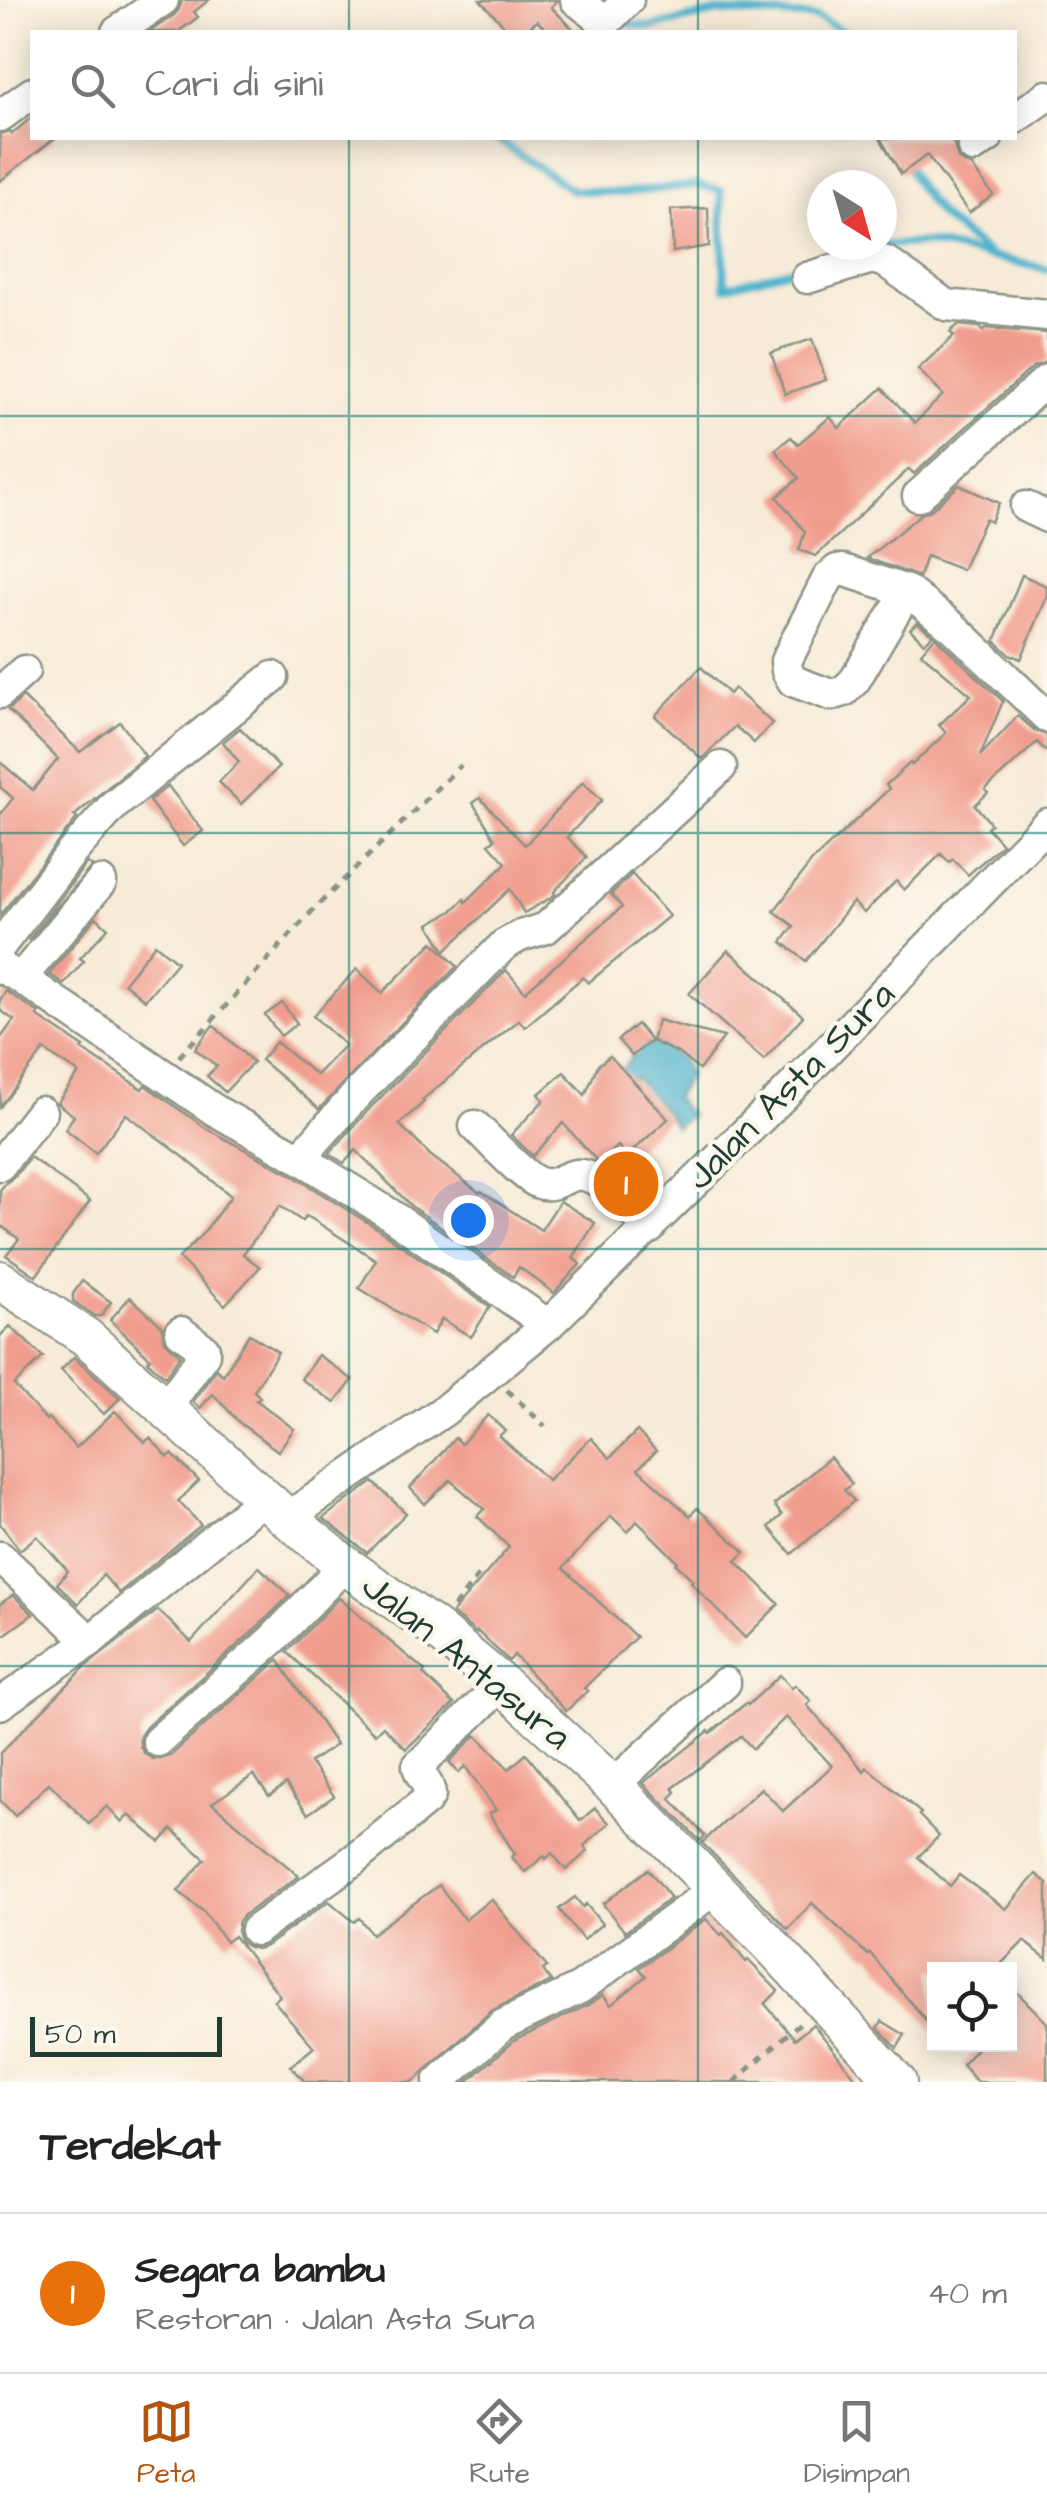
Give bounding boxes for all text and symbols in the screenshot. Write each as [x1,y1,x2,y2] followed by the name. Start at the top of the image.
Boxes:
[30,30,1017,140] search box
[65,58,120,113] icon: search
[145,59,323,111] text: Cari di sini
[807,170,897,260] north arrow
[675,970,907,1202] street label: Jalan Asta Sura
[594,1146,658,1222] pin: 1
[443,1195,494,1246] your location
[350,1561,582,1763] street label: Jalan Antasura
[927,1962,1017,2052] map controls
[927,1962,1017,2052] button: locate
[30,2012,222,2056] scale bar
[45,2015,116,2054] text: 50 m
[40,2118,220,2176] text: Terdekat
[135,2245,385,2297] text: Segara bambu
[70,2271,75,2316] text: 1
[927,2271,1007,2316] text: 40 m
[135,2297,535,2342] text: Restoran · Jalan Asta Sura
[137,2394,195,2493] tab: Peta
[469,2394,530,2493] tab: Rute
[804,2394,910,2493] tab: Disimpan

